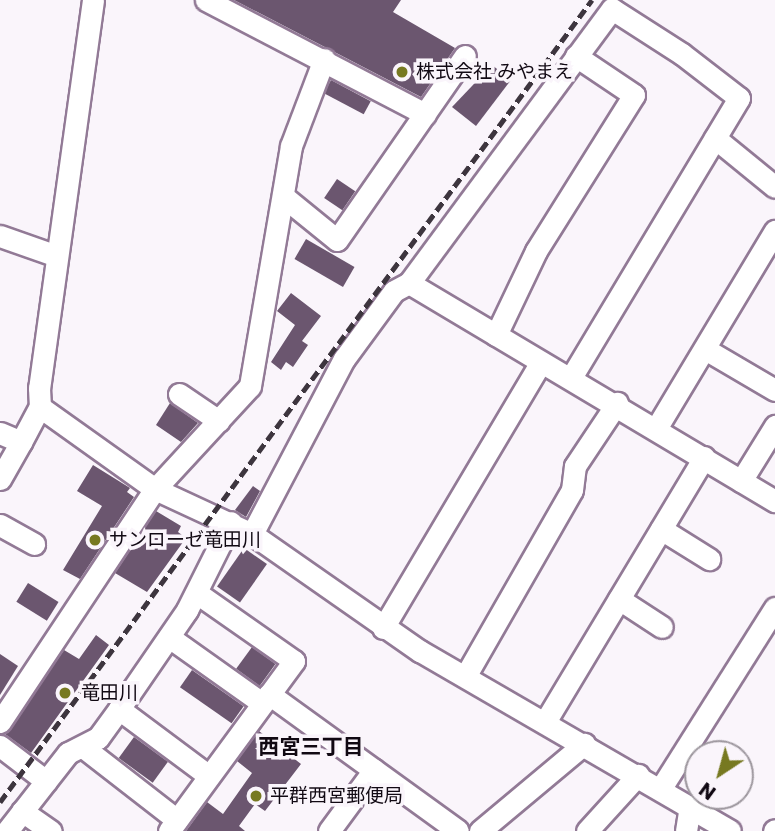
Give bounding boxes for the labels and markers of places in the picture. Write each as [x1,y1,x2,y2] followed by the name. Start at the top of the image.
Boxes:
[416,61,573,83] place label: 株式会社 みやまえ
[394,64,410,80] marker: 株式会社 みやまえ
[109,529,261,551] place label: サンローゼ竜田川
[87,532,103,548] marker: サンローゼ竜田川
[81,682,138,704] place label: 竜田川
[55,683,75,703] marker: 竜田川
[270,785,403,807] place label: 平群西宮郵便局
[248,788,264,804] marker: 平群西宮郵便局

